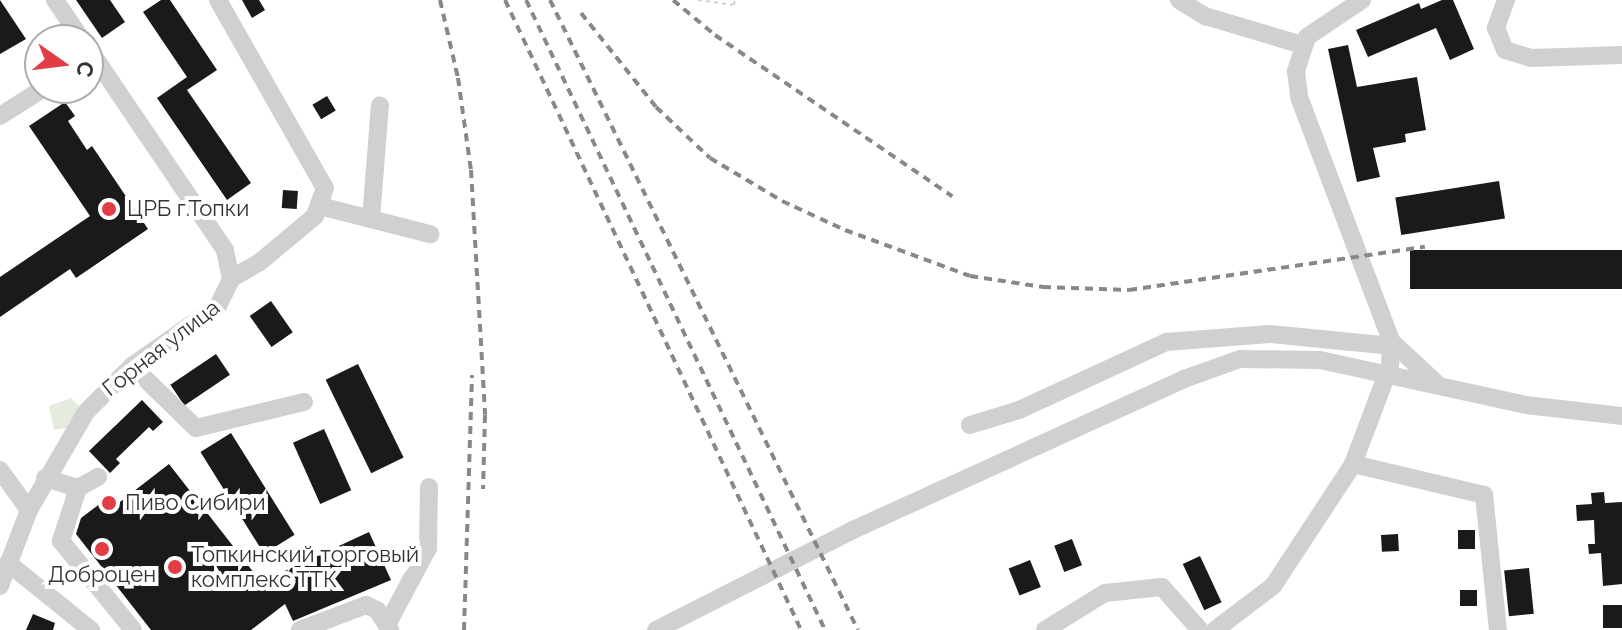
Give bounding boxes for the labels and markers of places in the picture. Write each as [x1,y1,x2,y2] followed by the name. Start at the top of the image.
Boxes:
[127,196,249,222] place label: ЦРБ г.Топки
[98,198,120,220] marker: ЦРБ г.Топки
[125,490,265,516] place label: Пиво Сибири
[100,494,118,512] marker: Пиво Сибири
[93,540,111,558] marker: Доброцен
[191,541,419,592] place label: Топкинский торговый комплекс ТТК
[166,558,184,576] marker: Топкинский торговый комплекс ТТК
[48,562,156,588] place label: Доброцен

